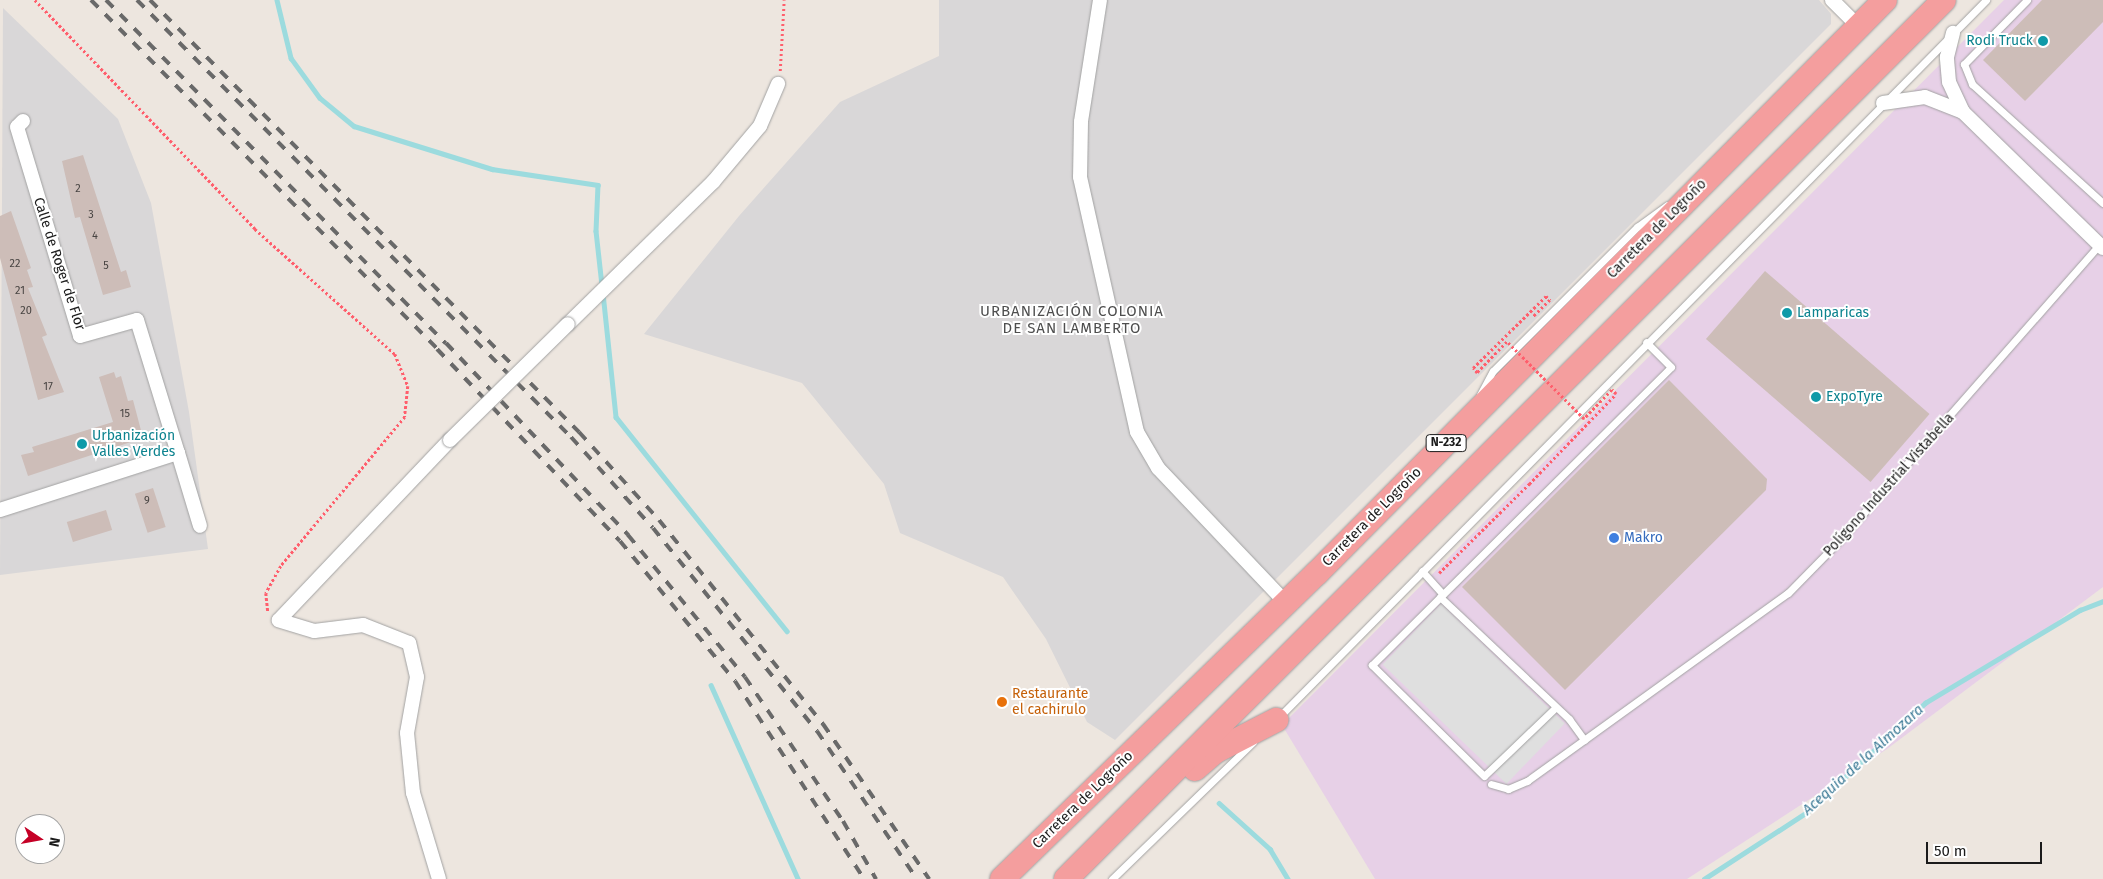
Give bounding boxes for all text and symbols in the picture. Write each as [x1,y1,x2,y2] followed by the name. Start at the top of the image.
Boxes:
[1966,33,2033,49] place label: Rodi Truck
[2037,35,2049,47] marker: Rodi Truck
[1604,176,1710,282] street label: Carretera de Logroño
[75,182,81,196] house number: 2
[30,195,88,333] street label: Calle de Roger de Flor
[88,208,94,222] house number: 3
[92,229,98,243] house number: 4
[10,257,20,271] house number: 22
[103,259,109,273] house number: 5
[15,284,25,298] house number: 21
[978,302,1166,337] district label: URBANIZACIÓN COLONIA DE SAN LAMBERTO
[20,304,32,318] house number: 20
[1797,305,1869,321] place label: Lamparicas
[1781,307,1793,319] marker: Lamparicas
[43,380,53,394] house number: 17
[1826,389,1883,405] place label: ExpoTyre
[1810,391,1822,403] marker: ExpoTyre
[120,407,130,421] house number: 15
[1820,410,1958,560] street label: Polígono Industrial Vistabella
[92,428,175,461] place label: Urbanización Valles Verdes
[1425,433,1467,452] road number: N-232
[76,438,88,450] marker: Urbanización Valles Verdes
[1319,464,1425,570] street label: Carretera de Logroño
[144,494,150,508] house number: 9
[1624,530,1663,546] place label: Makro
[1608,532,1620,544] marker: Makro
[1012,686,1088,719] place label: Restaurante el cachirulo
[996,696,1008,708] marker: Restaurante el cachirulo
[1799,701,1927,819] water label: Acequia de la Almozara
[1029,748,1137,852] street label: Carretera de Logroño
[15,814,65,864] north arrow
[1928,832,2044,864] scale bar
[45,836,63,848] text: N
[1934,842,1967,860] text: 50 m

